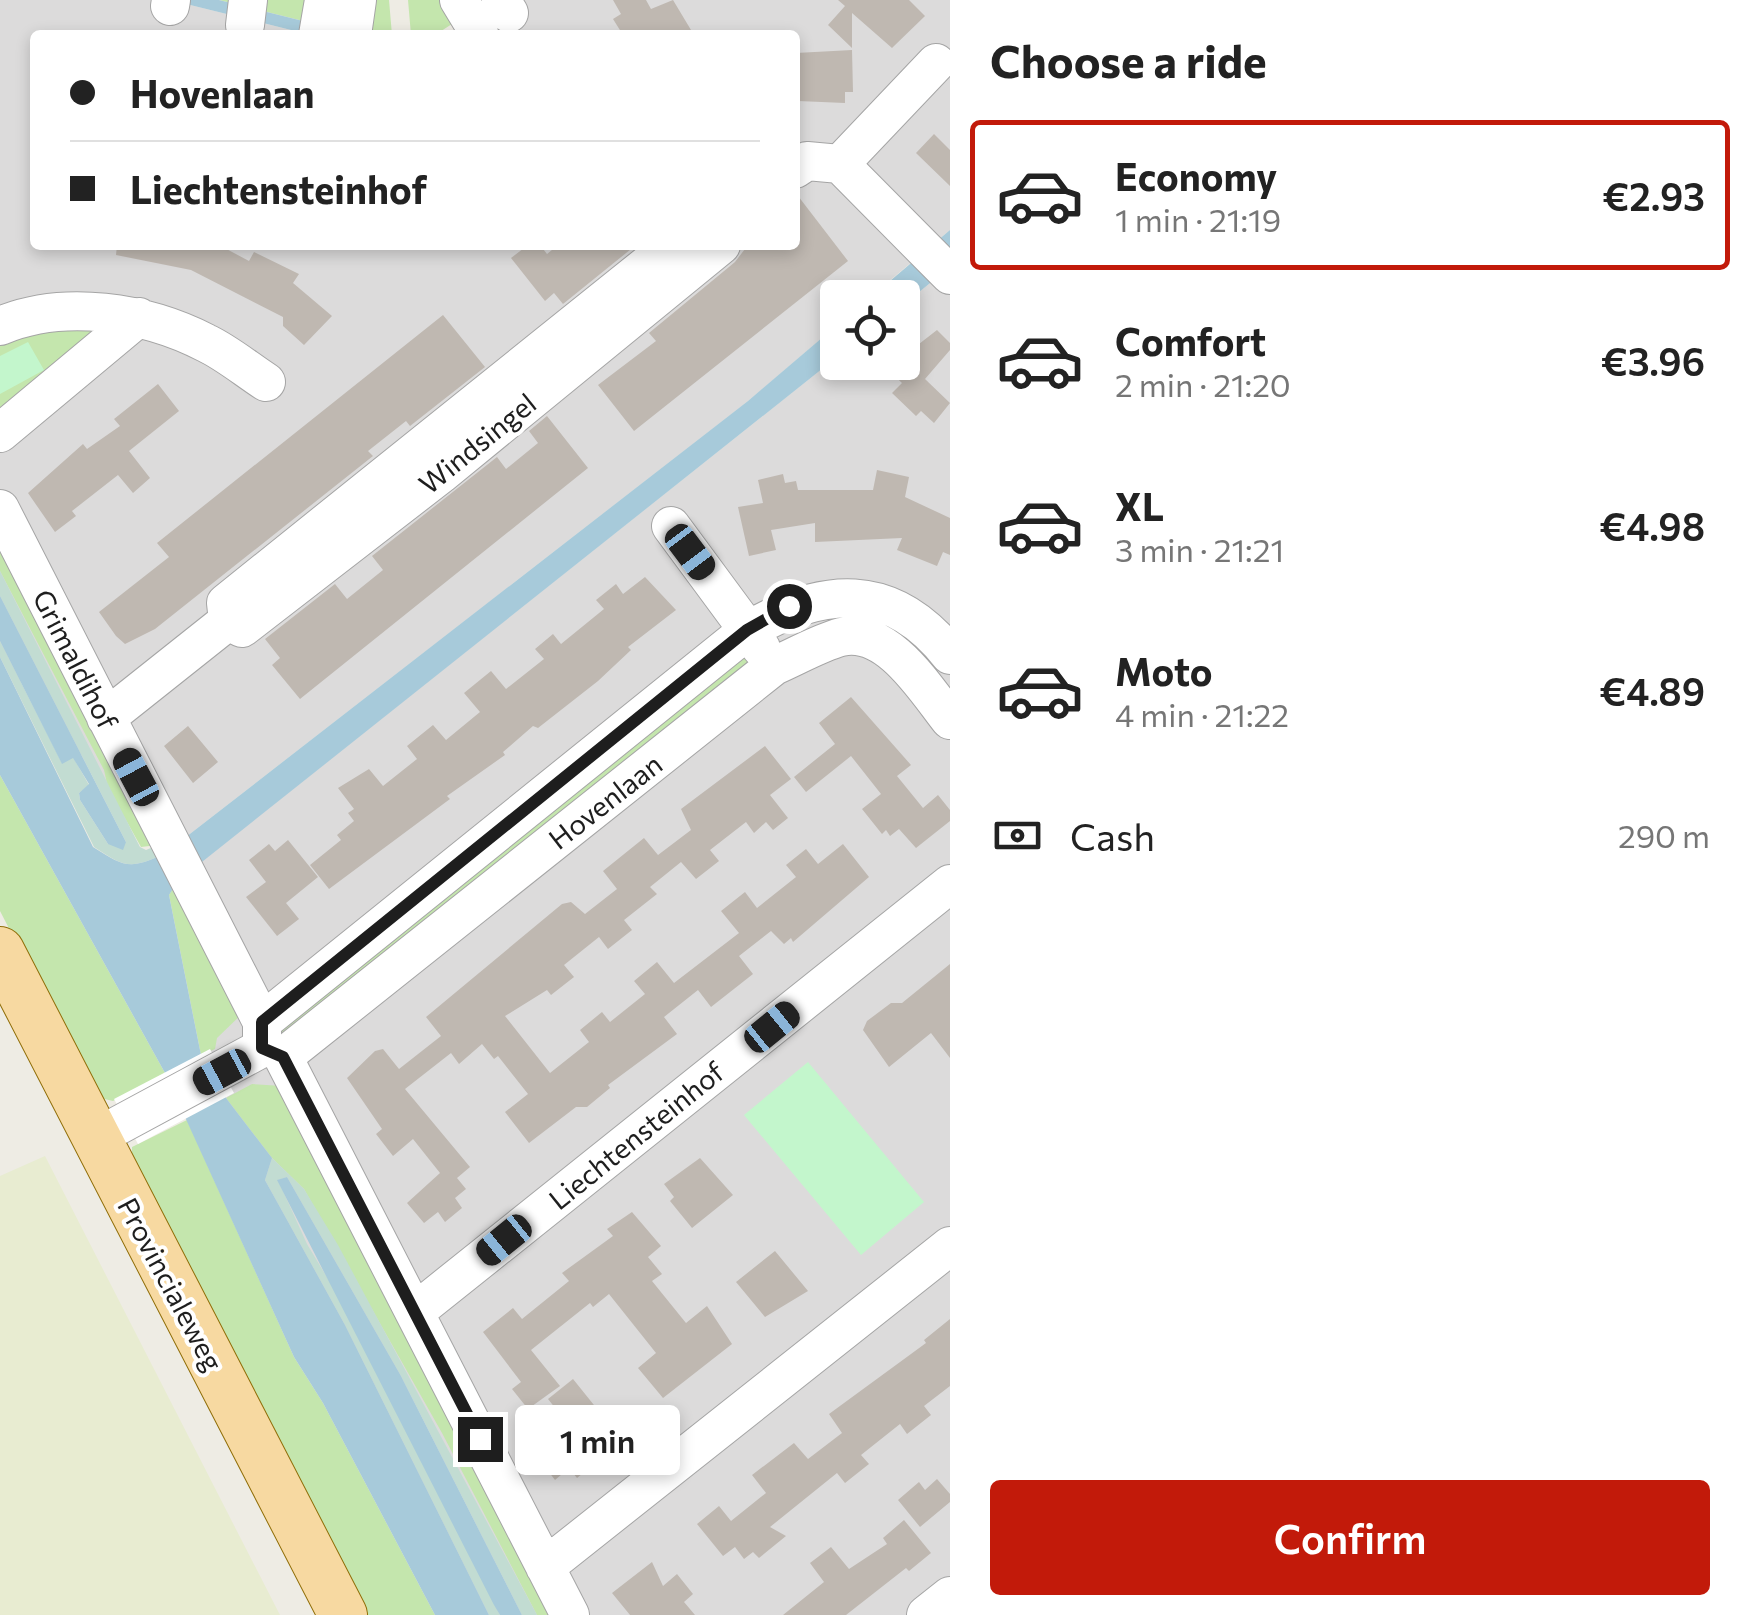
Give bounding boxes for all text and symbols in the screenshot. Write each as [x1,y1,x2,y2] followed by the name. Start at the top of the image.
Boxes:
[990,32,1267,87] text: Choose a ride
[130,69,315,116] text: Hovenlaan
[995,150,1085,240] icon: car
[1115,152,1277,199] text: Economy
[130,165,427,212] text: Liechtensteinhof
[1603,172,1705,219] text: €2.93
[1115,199,1281,239] text: 1 min · 21:19
[820,280,920,380] map controls
[820,280,920,380] button: locate
[995,315,1085,405] icon: car
[1115,317,1266,364] text: Comfort
[1601,337,1705,384] text: €3.96
[1115,364,1291,404] text: 2 min · 21:20
[412,386,542,500] street label: Windsingel
[995,480,1085,570] icon: car
[1115,482,1164,529] text: XL
[1600,502,1705,549] text: €4.98
[660,519,720,585] car
[1115,529,1284,569] text: 3 min · 21:21
[26,584,126,734] street label: Grimaldihof
[767,584,812,629] route start
[995,645,1085,735] icon: car
[1115,647,1213,694] text: Moto
[1600,667,1705,714] text: €4.89
[1115,694,1289,734] text: 4 min · 21:22
[109,743,163,811] car
[542,746,668,856] street label: Hovenlaan
[990,808,1045,863] icon: cash
[1070,812,1155,859] text: Cash
[1618,815,1710,855] text: 290 m
[739,996,805,1058] car
[188,1045,256,1099] car
[542,1054,730,1216] street label: Liechtensteinhof
[111,1192,231,1376] street label: Provincialeweg
[471,1209,537,1271] car
[515,1404,680,1474] callout: 1 min
[458,1417,503,1462] route end
[560,1420,635,1460] text: 1 min
[990,1480,1710,1595] button: Confirm

